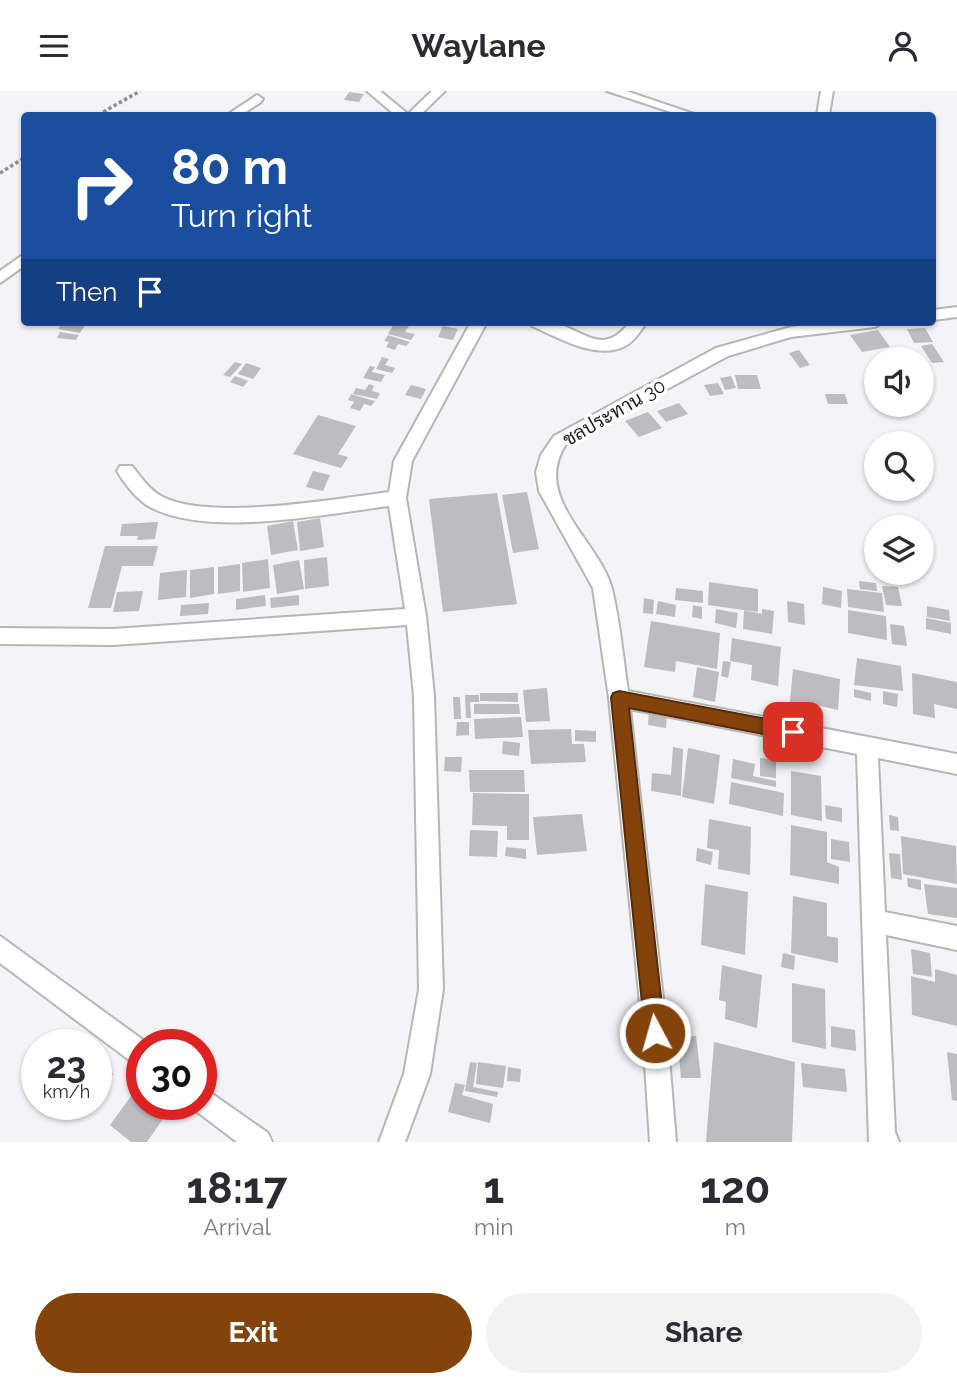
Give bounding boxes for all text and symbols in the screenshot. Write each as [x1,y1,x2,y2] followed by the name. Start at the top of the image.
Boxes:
[35,27,73,65] icon: menu
[411,27,546,64] text: Waylane
[884,27,922,65] icon: person
[171,138,288,195] text: 80 m
[56,140,147,231] icon: right
[171,197,312,234] text: Turn right
[131,273,169,311] icon: arrive
[56,277,117,307] text: Then
[864,347,934,585] map controls
[864,347,934,417] button: sound
[559,374,669,450] street label: ชลประทาน 30
[864,431,934,501] button: search
[864,515,934,585] button: layers
[763,702,823,762] pin
[774,713,812,751] icon: arrive
[618,996,692,1070] position arrow
[126,1029,217,1120] speed limit sign: 30
[47,1045,86,1086] text: 23
[43,1081,90,1102] text: km/h
[187,1164,287,1213] text: 18:17
[483,1164,504,1213] text: 1
[700,1164,770,1213] text: 120
[203,1213,271,1240] text: Arrival
[474,1213,514,1240] text: min
[725,1213,746,1240] text: m
[35,1293,472,1373] button: Exit
[486,1293,922,1373] button: Share

